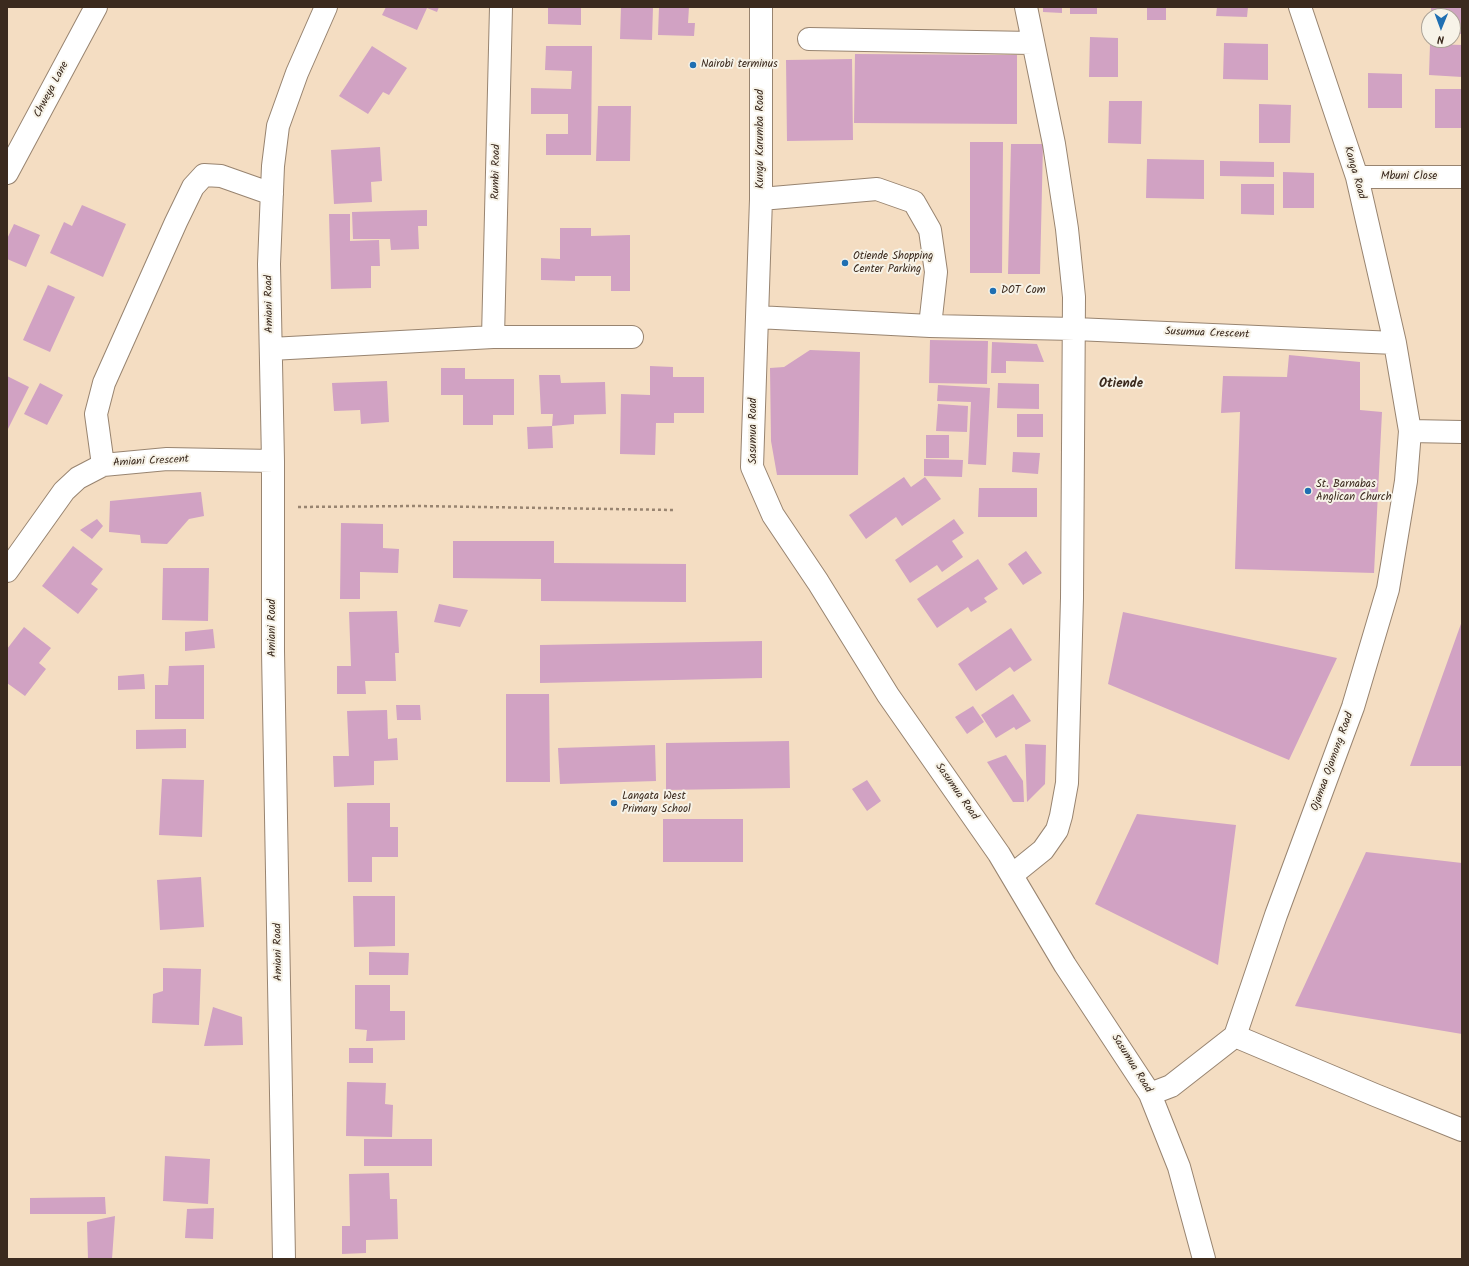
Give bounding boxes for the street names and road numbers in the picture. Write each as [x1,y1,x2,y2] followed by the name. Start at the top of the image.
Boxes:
[32,60,72,120] street label: Chweya Lane
[754,89,768,189] street label: Kungu Karumba Road
[490,144,504,200] street label: Rumbi Road
[1340,145,1368,201] street label: Kanga Road
[1381,170,1437,184] street label: Mbuni Close
[263,275,277,333] street label: Amiani Road
[1165,326,1249,342] street label: Susumua Crescent
[747,398,761,464] street label: Sasumua Road
[113,453,189,471] street label: Amiani Crescent
[266,599,280,657] street label: Amiani Road
[1309,711,1357,813] street label: Ojamaa Ojamong Road
[931,761,981,823] street label: Sasumua Road
[272,923,286,981] street label: Amiani Road
[1108,1032,1154,1096] street label: Sasumua Road

